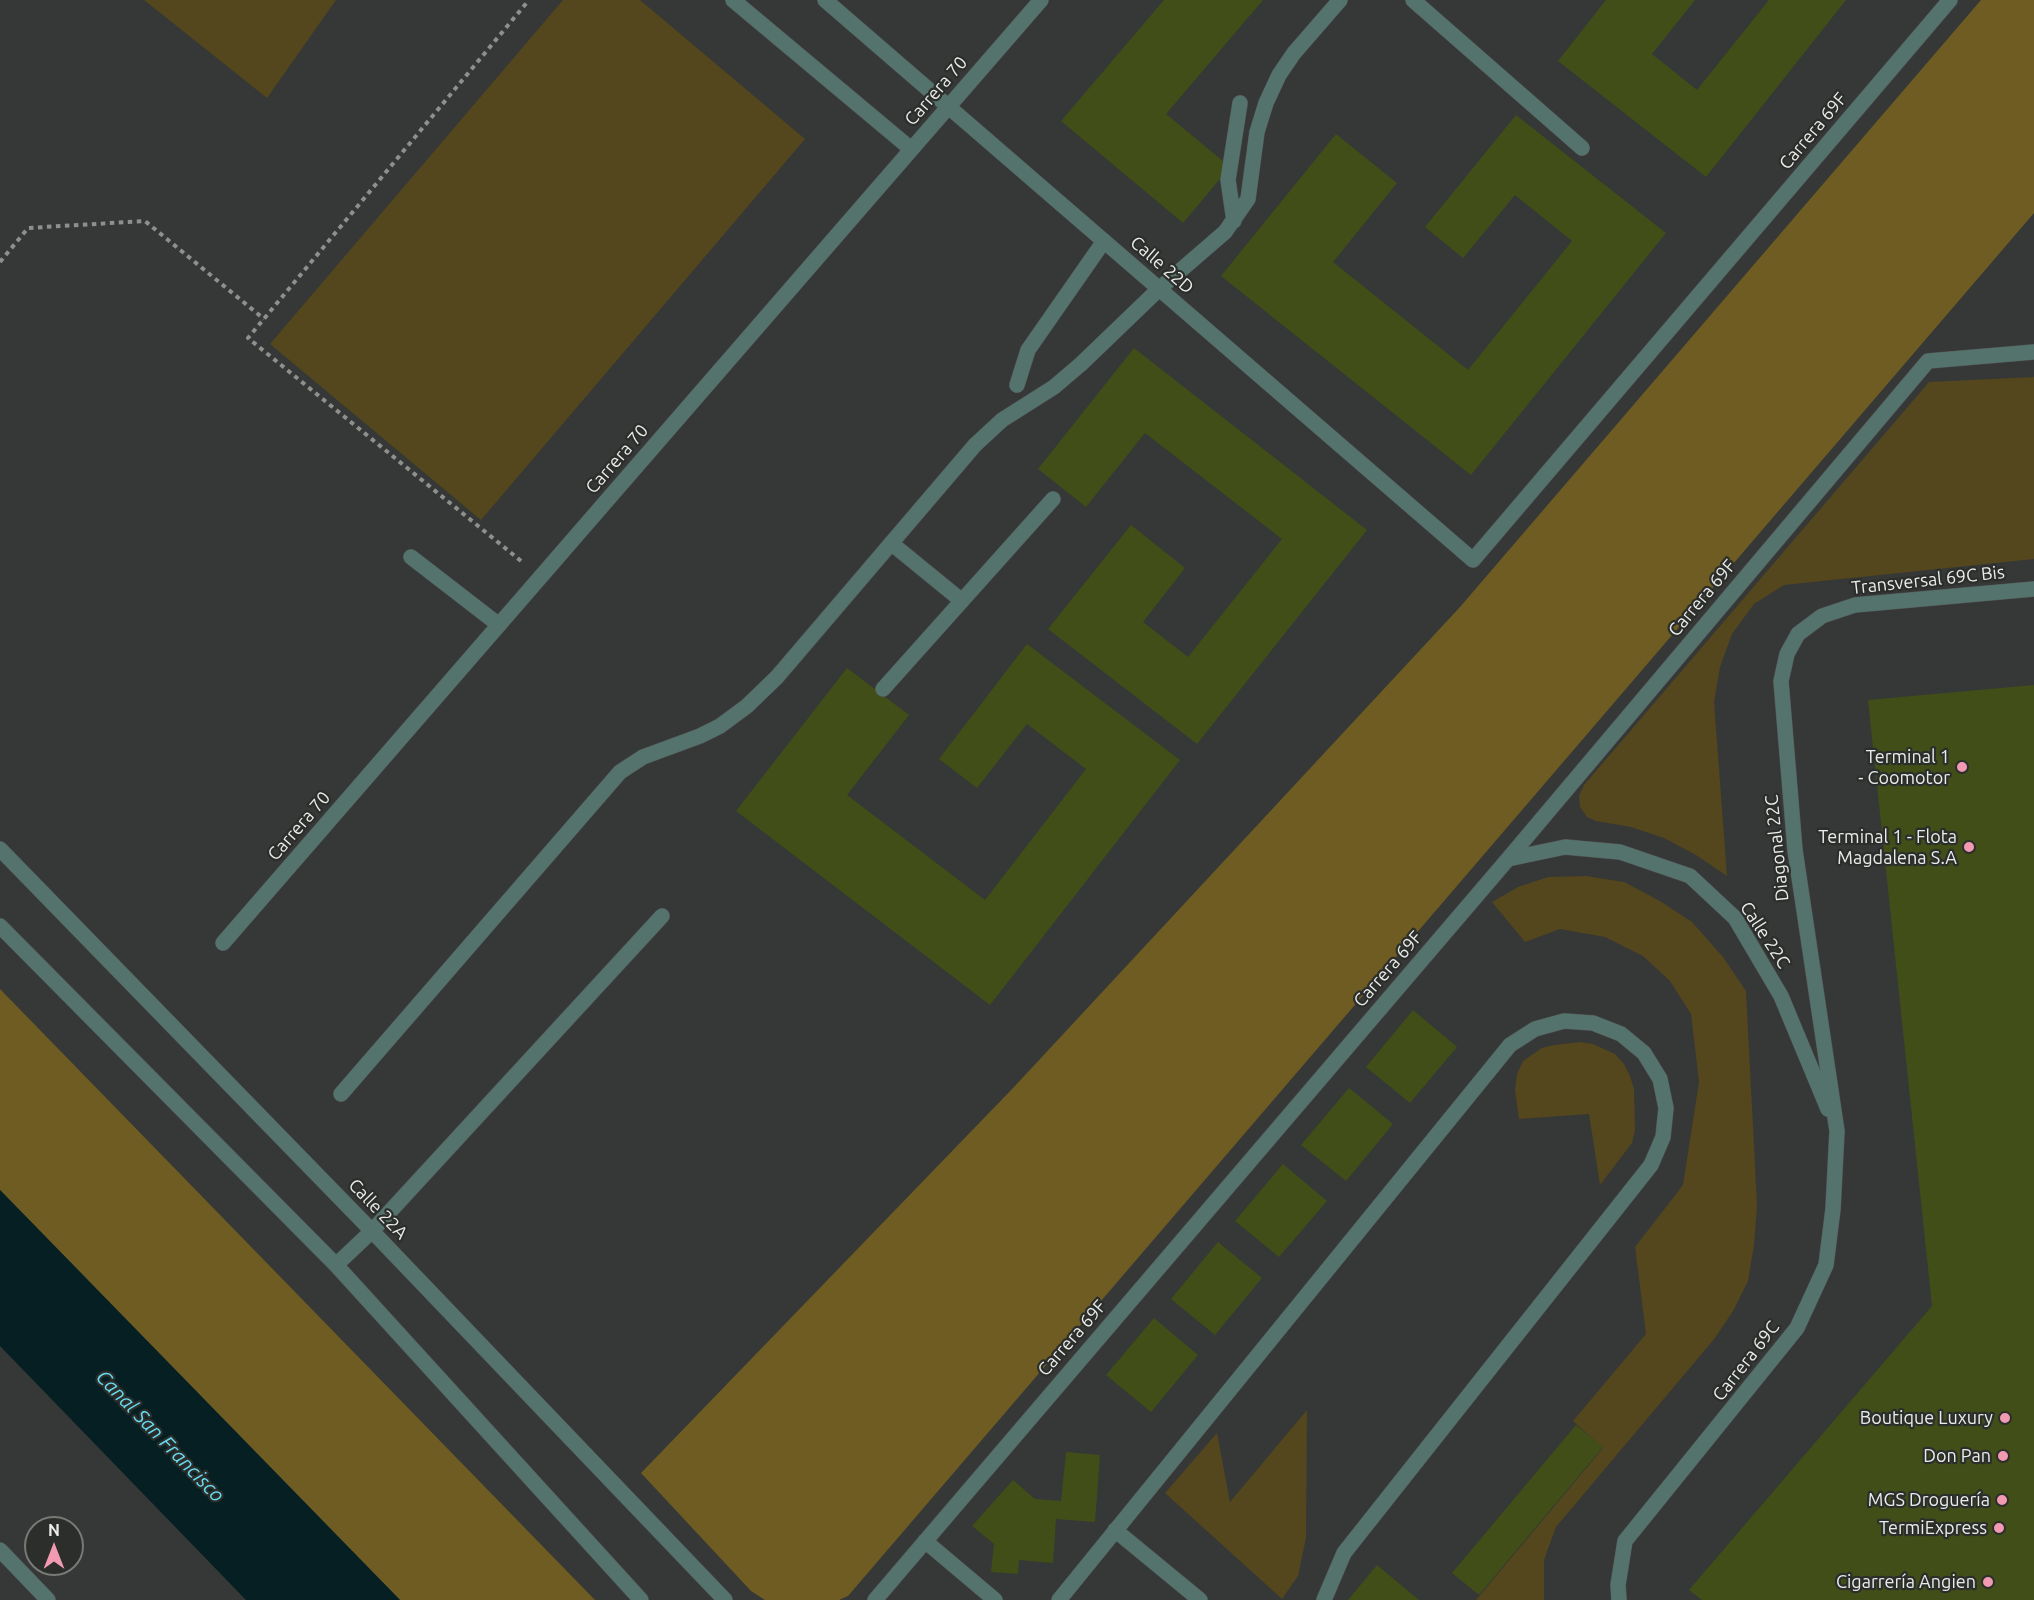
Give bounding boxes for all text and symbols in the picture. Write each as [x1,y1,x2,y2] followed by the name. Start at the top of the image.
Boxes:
[900,52,972,130] street label: Carrera 70
[1775,88,1851,174] street label: Carrera 69F
[1126,232,1198,298] street label: Calle 22D
[581,420,653,498] street label: Carrera 70
[1664,555,1740,641] street label: Carrera 69F
[1850,561,2006,599] street label: Transversal 69C Bis
[1858,746,1950,789] place label: Terminal 1 - Coomotor
[1955,760,1969,774] marker: Terminal 1 - Coomotor
[263,787,335,865] street label: Carrera 70
[1761,794,1793,902] street label: Diagonal 22C
[1818,826,1957,868] place label: Terminal 1 - Flota Magdalena S.A
[1962,840,1976,854] marker: Terminal 1 - Flota Magdalena S.A
[1735,898,1795,972] street label: Calle 22C
[1349,927,1427,1011] street label: Carrera 69F
[344,1174,412,1244] street label: Calle 22A
[1033,1296,1111,1380] street label: Carrera 69F
[1708,1317,1784,1405] street label: Carrera 69C
[91,1365,229,1507] water label: Canal San Francisco
[1860,1407,1993,1429] place label: Boutique Luxury
[1998,1411,2012,1425] marker: Boutique Luxury
[1923,1445,1991,1467] place label: Don Pan
[1996,1449,2010,1463] marker: Don Pan
[1868,1489,1990,1511] place label: MGS Droguería
[1995,1493,2009,1507] marker: MGS Droguería
[24,1516,84,1576] north arrow
[1879,1517,1987,1539] place label: TermiExpress
[48,1521,60,1539] text: N
[1992,1521,2006,1535] marker: TermiExpress
[1836,1571,1976,1593] place label: Cigarrería Angien
[1981,1575,1995,1589] marker: Cigarrería Angien

